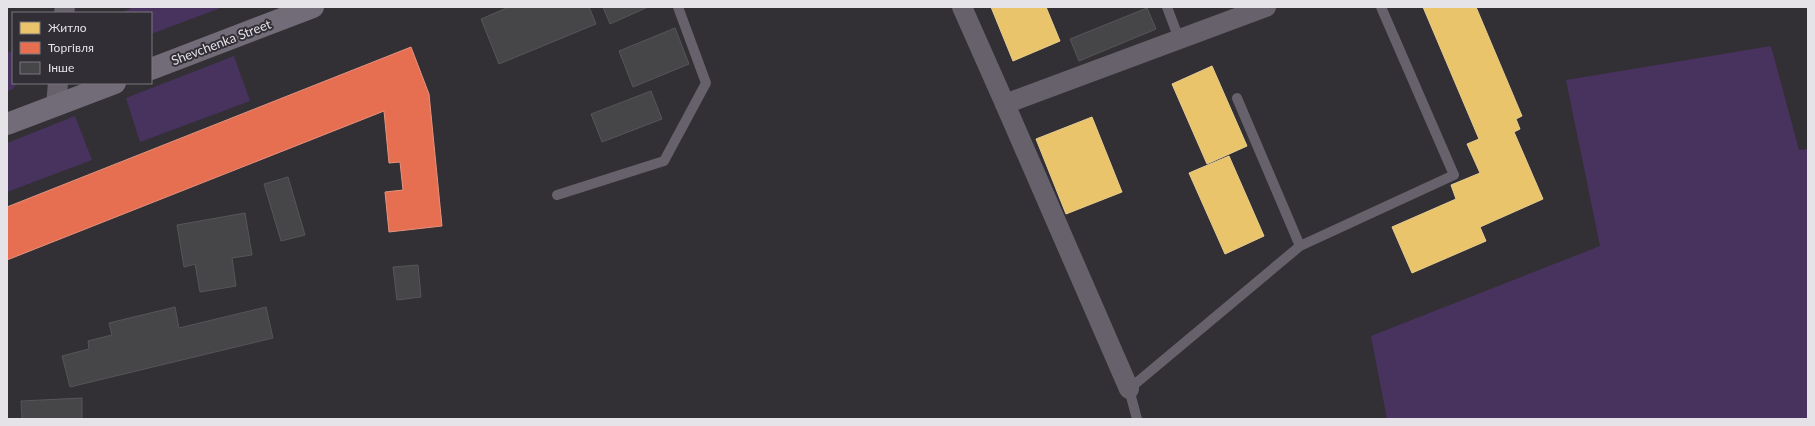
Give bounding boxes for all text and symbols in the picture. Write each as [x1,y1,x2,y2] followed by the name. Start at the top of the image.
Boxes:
[12,12,152,84] legend
[169,15,273,68] street label: Shevchenka Street
[48,20,87,35] text: Житло
[48,40,94,55] text: Торгівля
[48,60,74,75] text: Інше

